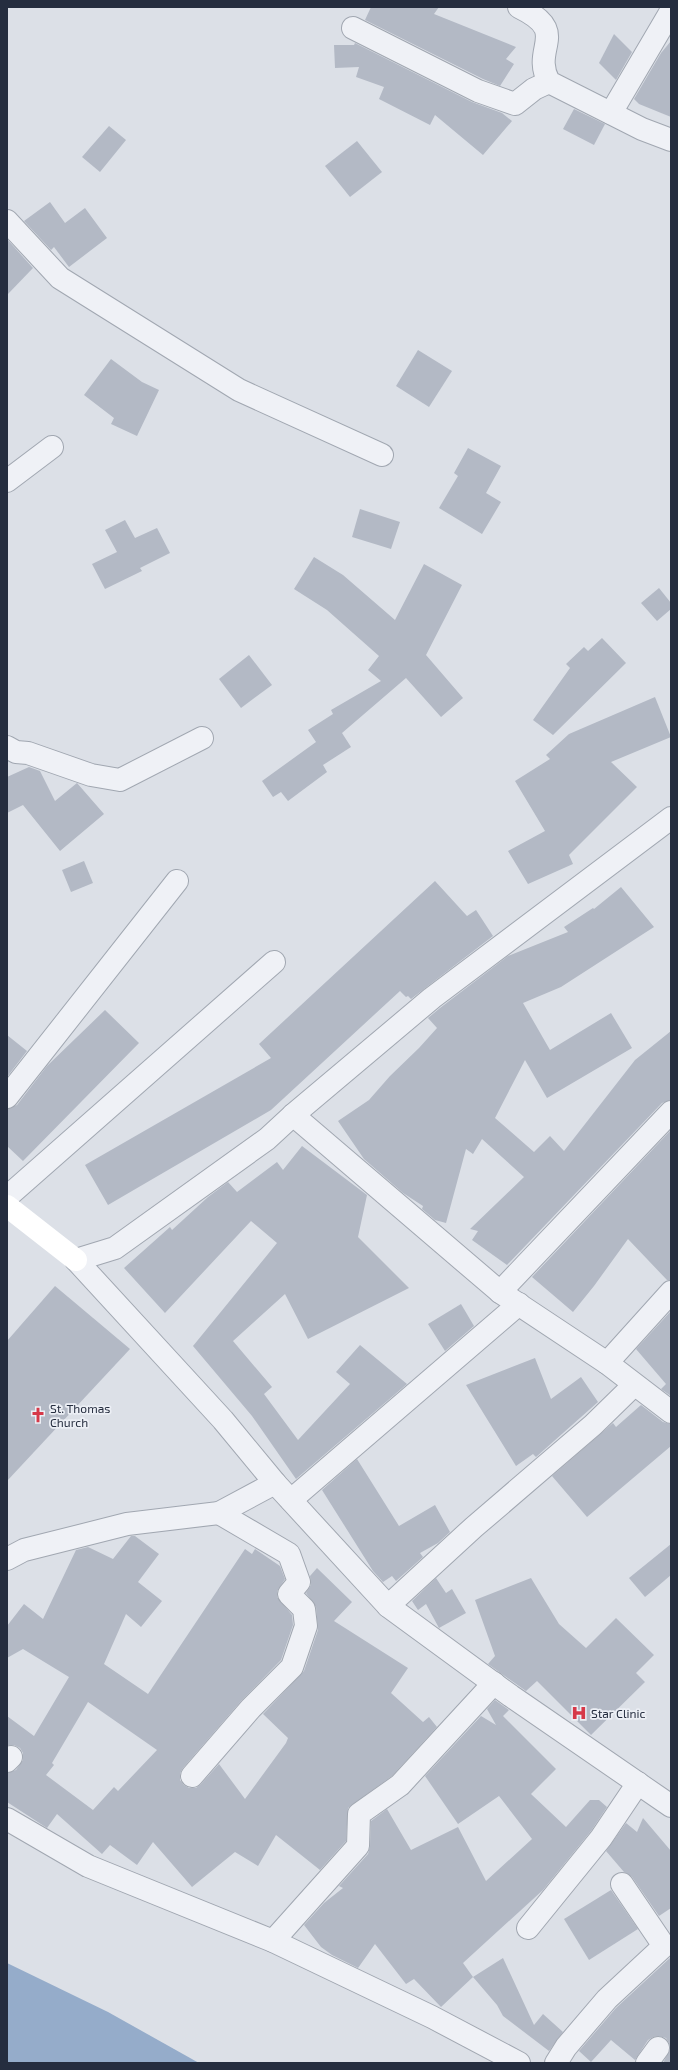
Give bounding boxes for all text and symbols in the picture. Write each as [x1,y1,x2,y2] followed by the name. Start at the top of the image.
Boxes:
[50,1401,110,1429] place label: St. Thomas Church
[29,1406,47,1424] church icon: St. Thomas Church
[570,1704,588,1722] hospital icon: Star Clinic
[591,1706,645,1720] place label: Star Clinic

